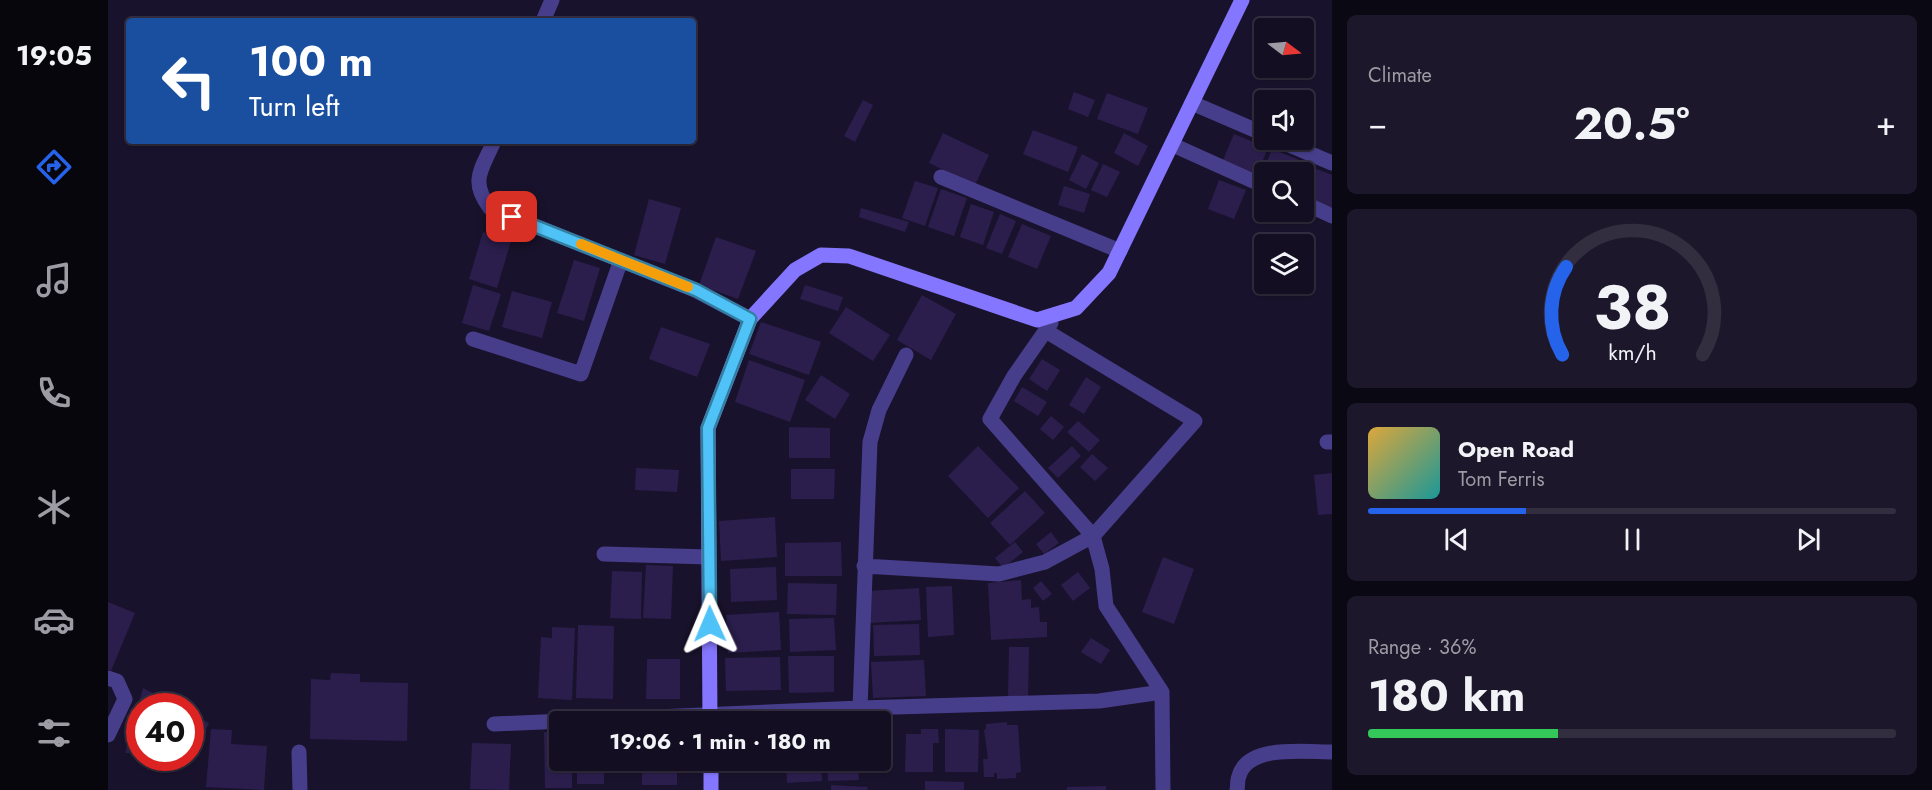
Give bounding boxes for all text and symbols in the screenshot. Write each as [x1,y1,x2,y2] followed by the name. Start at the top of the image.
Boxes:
[1254,18,1314,78] north arrow
[1254,18,1314,294] map controls
[249,31,373,92] text: 100 m
[16,36,92,75] text: 19:05
[150,42,228,120] icon: left
[1368,61,1432,90] text: Climate
[249,87,339,126] text: Turn left
[1254,90,1314,150] button: sound
[1573,91,1690,156] text: 20.5°
[1368,100,1387,147] text: −
[1876,100,1896,147] text: +
[33,146,75,188] icon: directions
[1254,162,1314,222] button: search
[486,191,537,242] pin
[495,200,528,233] icon: arrive
[1254,234,1314,294] button: layers
[33,259,75,301] icon: music
[1593,262,1671,352] text: 38
[1608,338,1656,369] text: km/h
[33,372,75,414] icon: phone
[1458,433,1574,465] text: Open Road
[1458,465,1545,494] text: Tom Ferris
[33,486,75,528] icon: climate
[1440,523,1473,556] icon: previous
[1616,523,1649,556] icon: pause
[1792,523,1825,556] icon: next
[678,592,742,656] position arrow
[33,599,75,641] icon: car
[1368,633,1476,662] text: Range · 36%
[1368,663,1525,728] text: 180 km
[126,693,204,771] speed limit sign: 40
[33,712,75,754] icon: filters
[609,725,831,757] text: 19:06 · 1 min · 180 m

